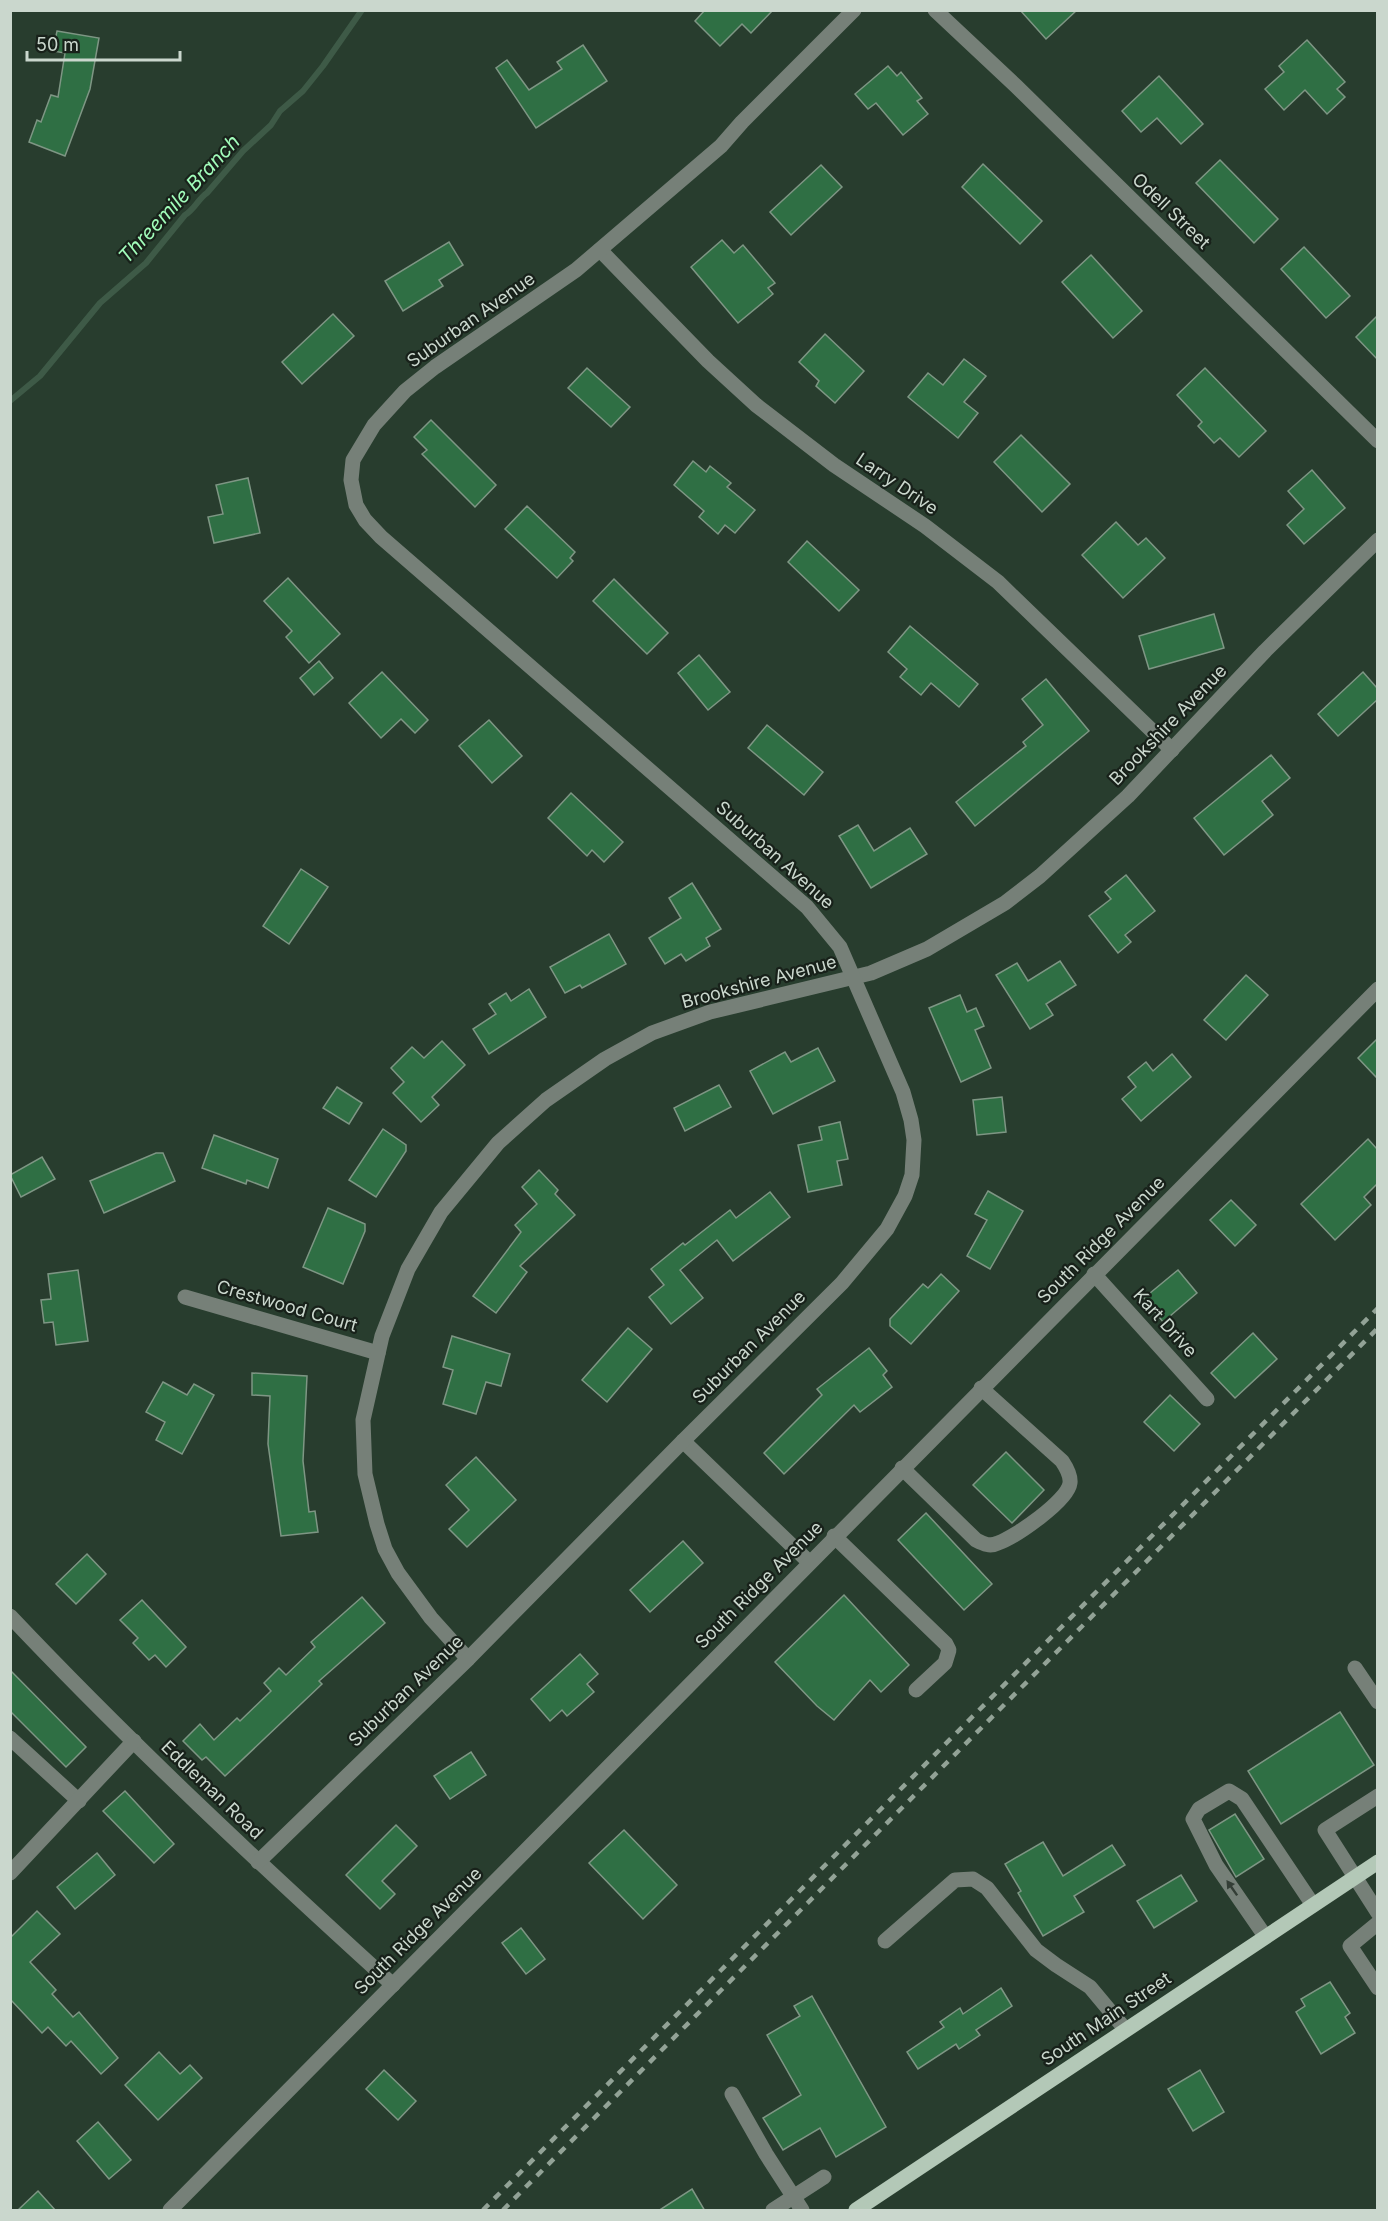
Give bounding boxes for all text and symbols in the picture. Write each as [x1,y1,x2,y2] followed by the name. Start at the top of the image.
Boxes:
[27,24,180,62] scale bar
[36,34,79,55] text: 50 m
[113,130,245,268] water label: Threemile Branch
[1128,168,1215,253] street label: Odell Street
[403,268,539,372] street label: Suburban Avenue
[852,449,942,519] street label: Larry Drive
[1105,660,1231,789] street label: Brookshire Avenue
[712,796,839,913] street label: Suburban Avenue
[679,951,839,1012] street label: Brookshire Avenue
[1033,1172,1169,1308] street label: South Ridge Avenue
[214,1275,360,1336] street label: Crestwood Court
[1129,1284,1202,1361] street label: Kart Drive
[688,1286,810,1408] street label: Suburban Avenue
[691,1517,827,1653] street label: South Ridge Avenue
[344,1631,467,1751] street label: Suburban Avenue
[157,1736,267,1843] street label: Eddleman Road
[350,1863,486,1999] street label: South Ridge Avenue
[1226,1881,1238,1897] one-way arrow
[1037,1967,1175,2070] street label: South Main Street

